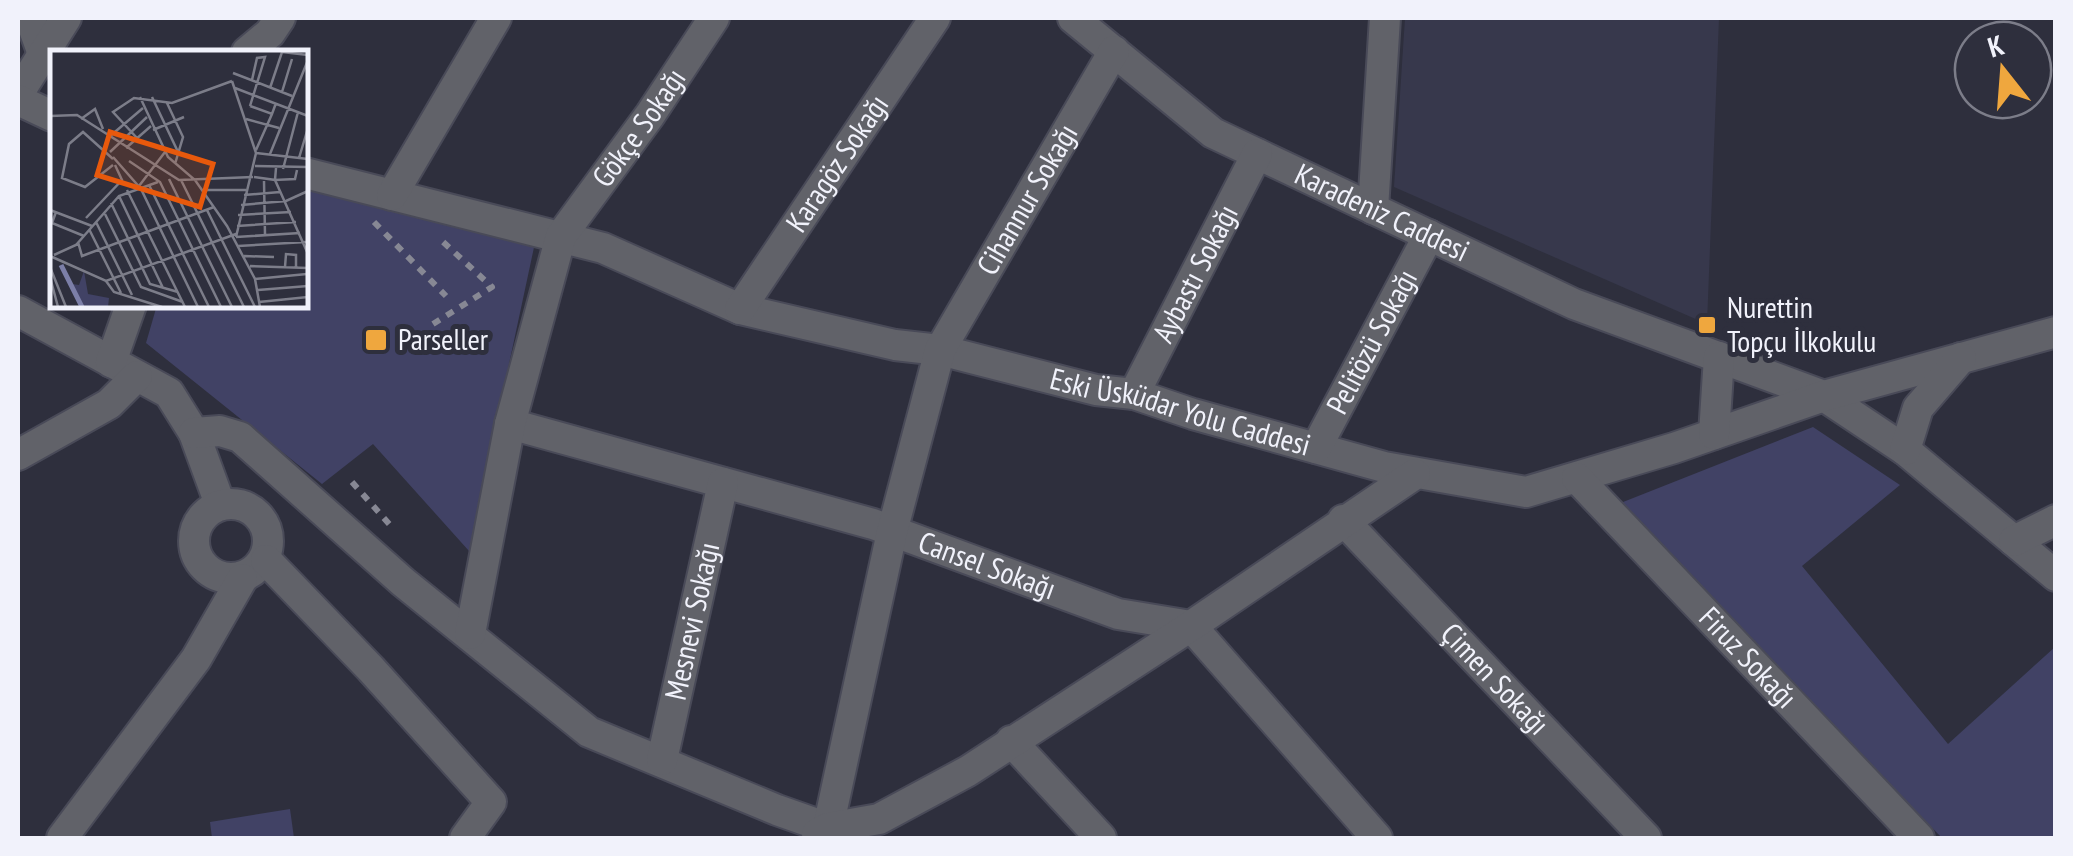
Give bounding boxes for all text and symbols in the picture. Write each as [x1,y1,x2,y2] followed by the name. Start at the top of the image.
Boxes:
[1953,20,2053,120] north arrow
[1983,26,2008,65] text: K
[50,50,308,308] inset map
[583,60,693,194] street label: Gökçe Sokağı
[776,87,896,239] street label: Karagöz Sokağı
[967,116,1085,281] street label: Cihannur Sokağı
[1289,154,1476,270] street label: Karadeniz Caddesi
[1143,198,1246,349] street label: Aybastı Sokağı
[1317,262,1425,420] street label: Pelitözü Sokağı
[1727,287,1876,360] place label: Nurettin Topçu İlkokulu
[1696,314,1718,336] marker: Nurettin Topçu İlkokulu
[398,319,489,358] place label: Parseller
[363,327,389,353] marker: Parseller
[1046,358,1315,464] street label: Eski Üsküdar Yolu Caddesi
[914,521,1062,608] street label: Cansel Sokağı
[655,539,727,703] street label: Mesnevi Sokağı
[1692,598,1806,716] street label: Firuz Sokağı
[1433,614,1558,743] street label: Çimen Sokağı

